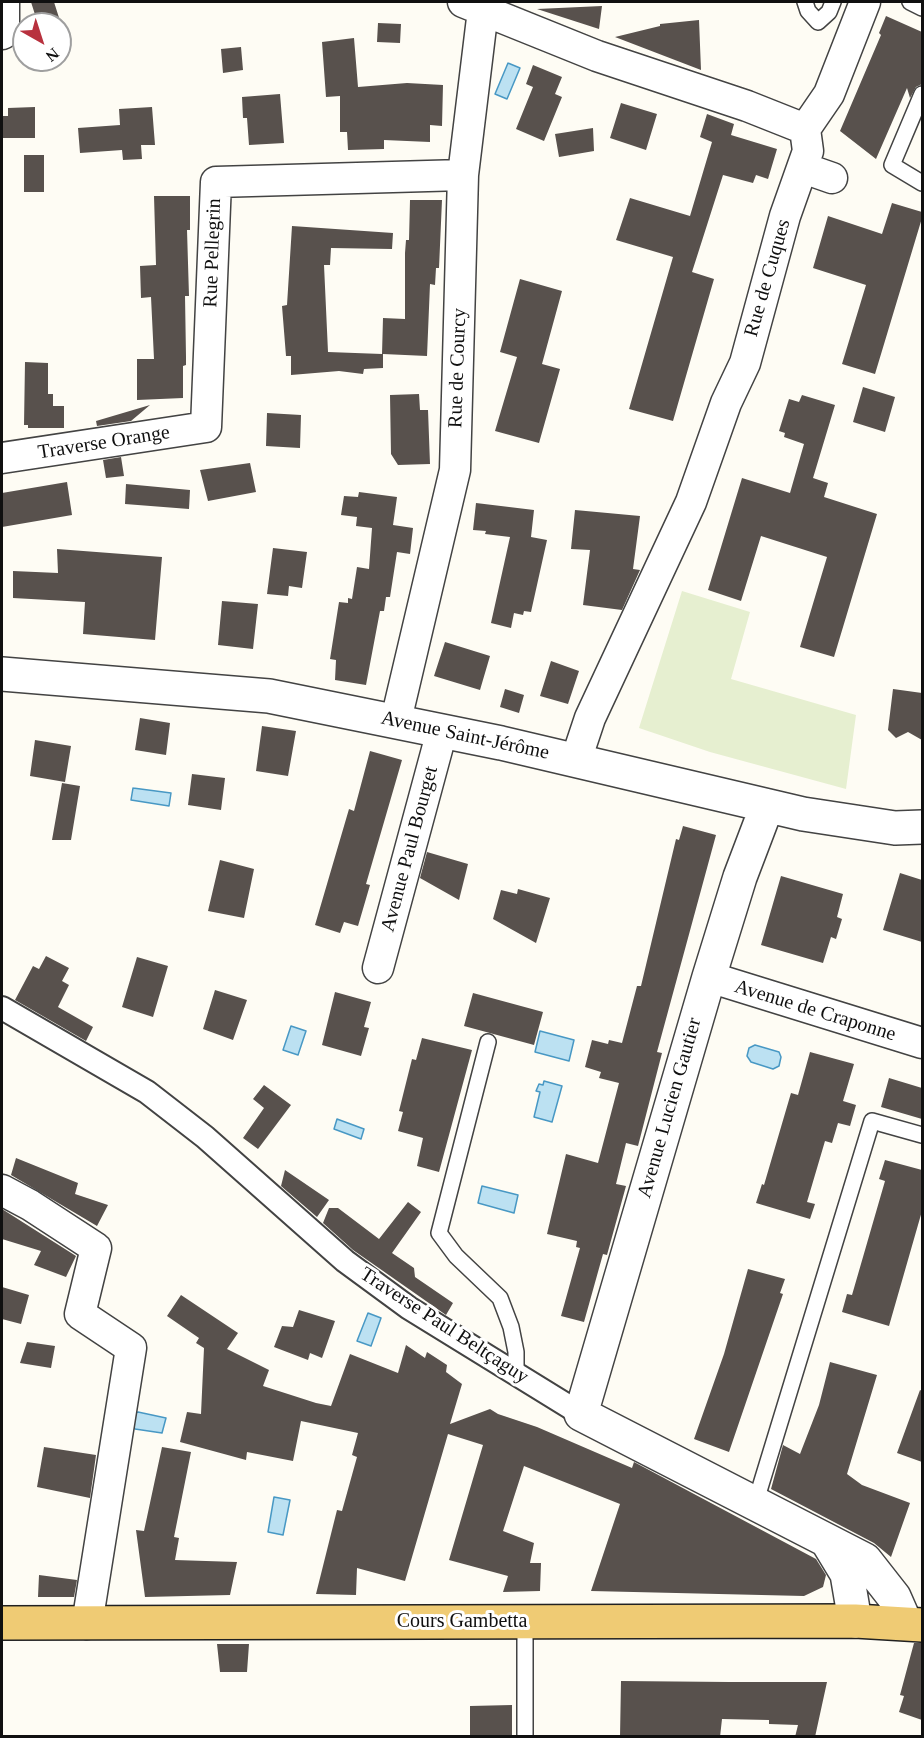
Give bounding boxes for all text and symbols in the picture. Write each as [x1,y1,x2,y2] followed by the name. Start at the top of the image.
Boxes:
[12,12,72,72] north arrow
[43,45,62,65] text: N
[199,198,227,308] street label: Rue Pellegrin
[740,216,796,340] street label: Rue de Cuques
[444,308,472,428] street label: Rue de Courcy
[36,421,172,465] street label: Traverse Orange
[379,706,551,766] street label: Avenue Saint-Jérôme
[376,764,444,934] street label: Avenue Paul Bourget
[731,975,899,1047] street label: Avenue de Craponne
[633,1015,707,1201] street label: Avenue Lucien Gautier
[355,1263,533,1389] street label: Traverse Paul Beltçaguy
[397,1610,527,1634] street label: Cours Gambetta

